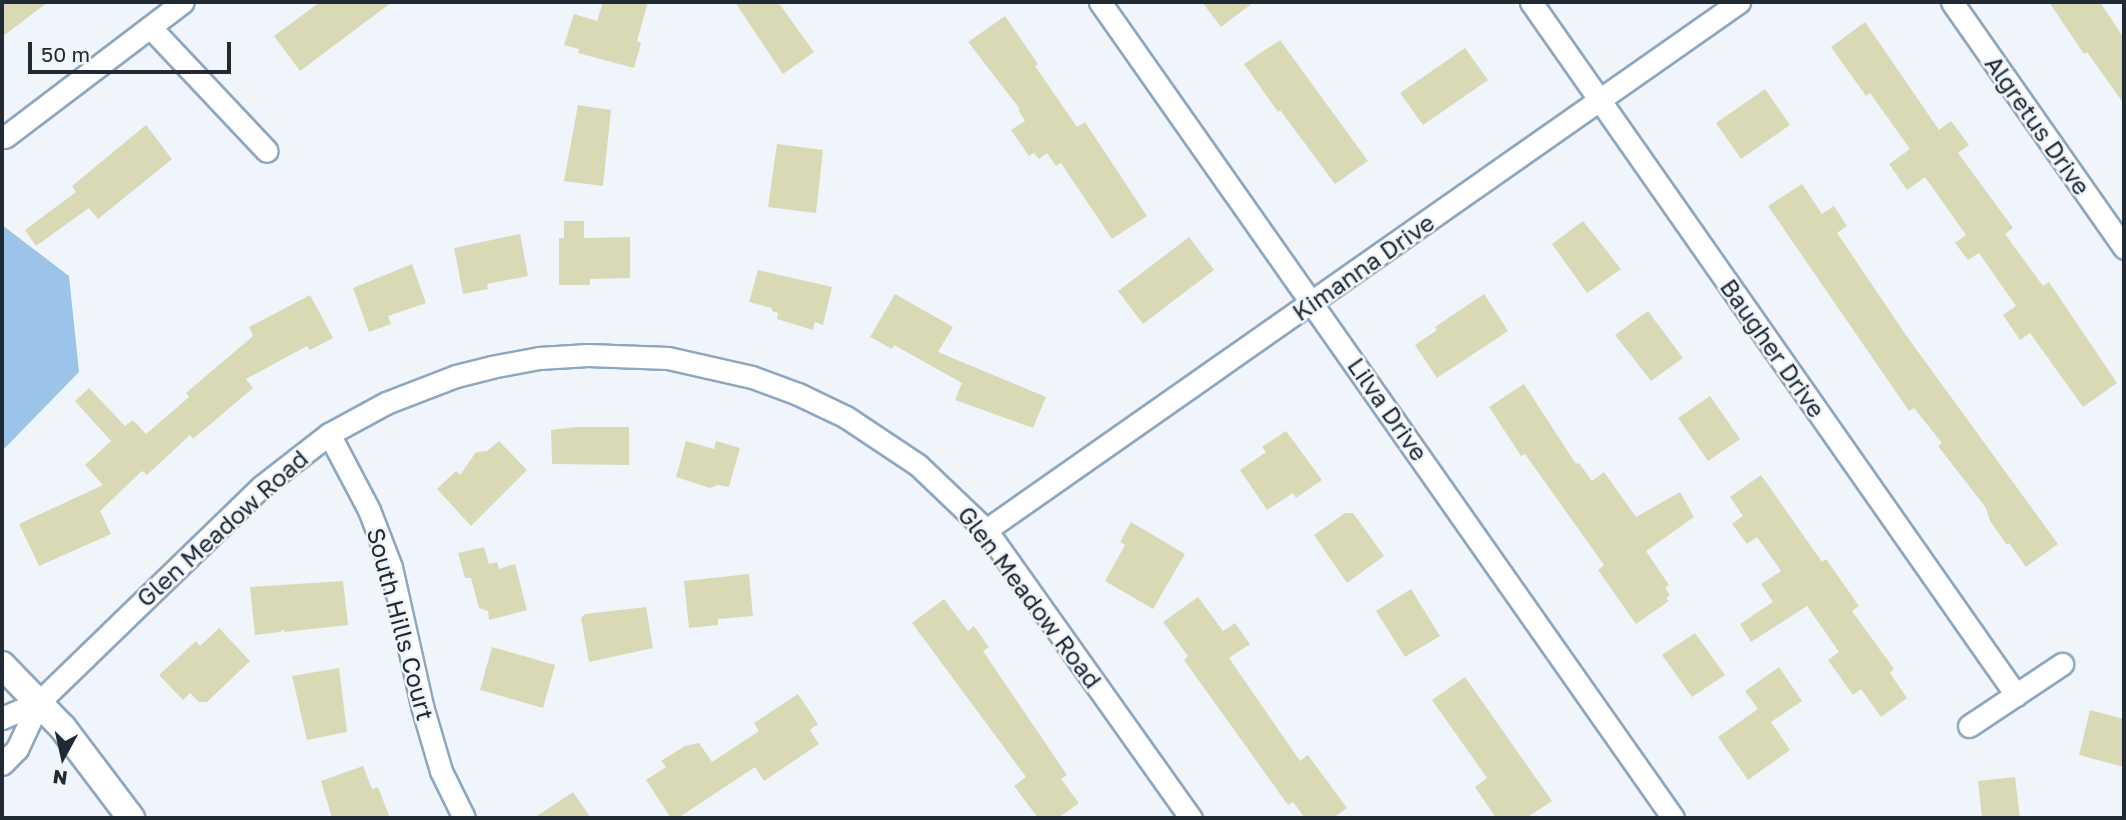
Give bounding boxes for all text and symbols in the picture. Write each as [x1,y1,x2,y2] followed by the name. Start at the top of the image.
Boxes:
[32,28,234,72] scale bar
[41,41,90,67] text: 50 m
[1979,50,2097,200] street label: Algretus Drive
[1287,207,1439,327] street label: Kimanna Drive
[1715,273,1831,423] street label: Baugher Drive
[1342,352,1434,466] street label: Lilva Drive
[130,444,314,612] street label: Glen Meadow Road
[952,500,1108,694] street label: Glen Meadow Road
[361,525,441,723] street label: South Hills Court
[28,722,98,792] north arrow
[51,766,69,791] text: N

